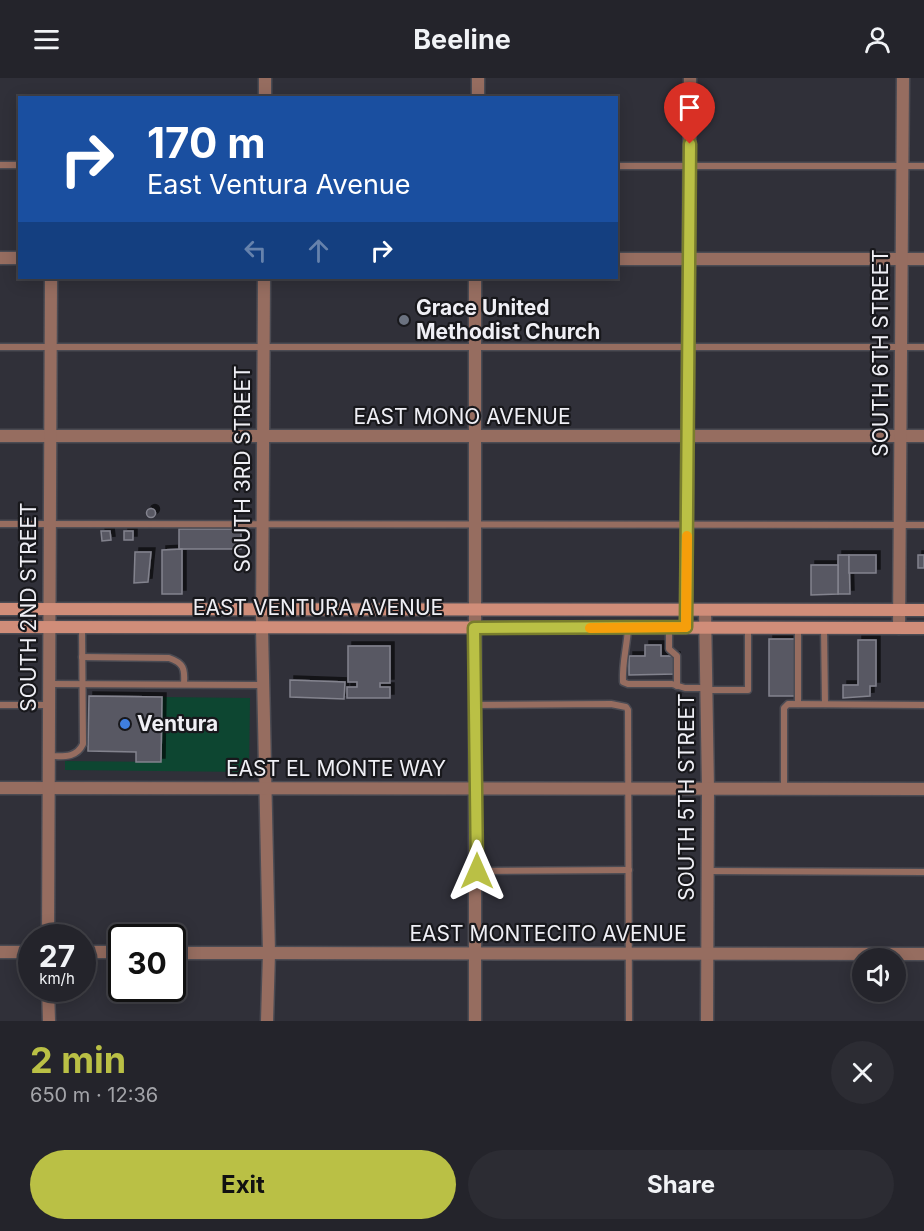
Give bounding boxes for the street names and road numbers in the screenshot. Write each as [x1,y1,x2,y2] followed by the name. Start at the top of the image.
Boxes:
[868,249,893,457] street label: SOUTH 6TH STREET
[230,365,255,573] street label: SOUTH 3RD STREET
[353,404,571,429] street label: EAST MONO AVENUE
[16,502,41,712] street label: SOUTH 2ND STREET
[193,595,443,620] street label: EAST VENTURA AVENUE
[674,693,699,901] street label: SOUTH 5TH STREET
[226,756,446,781] street label: EAST EL MONTE WAY
[409,921,687,946] street label: EAST MONTECITO AVENUE

